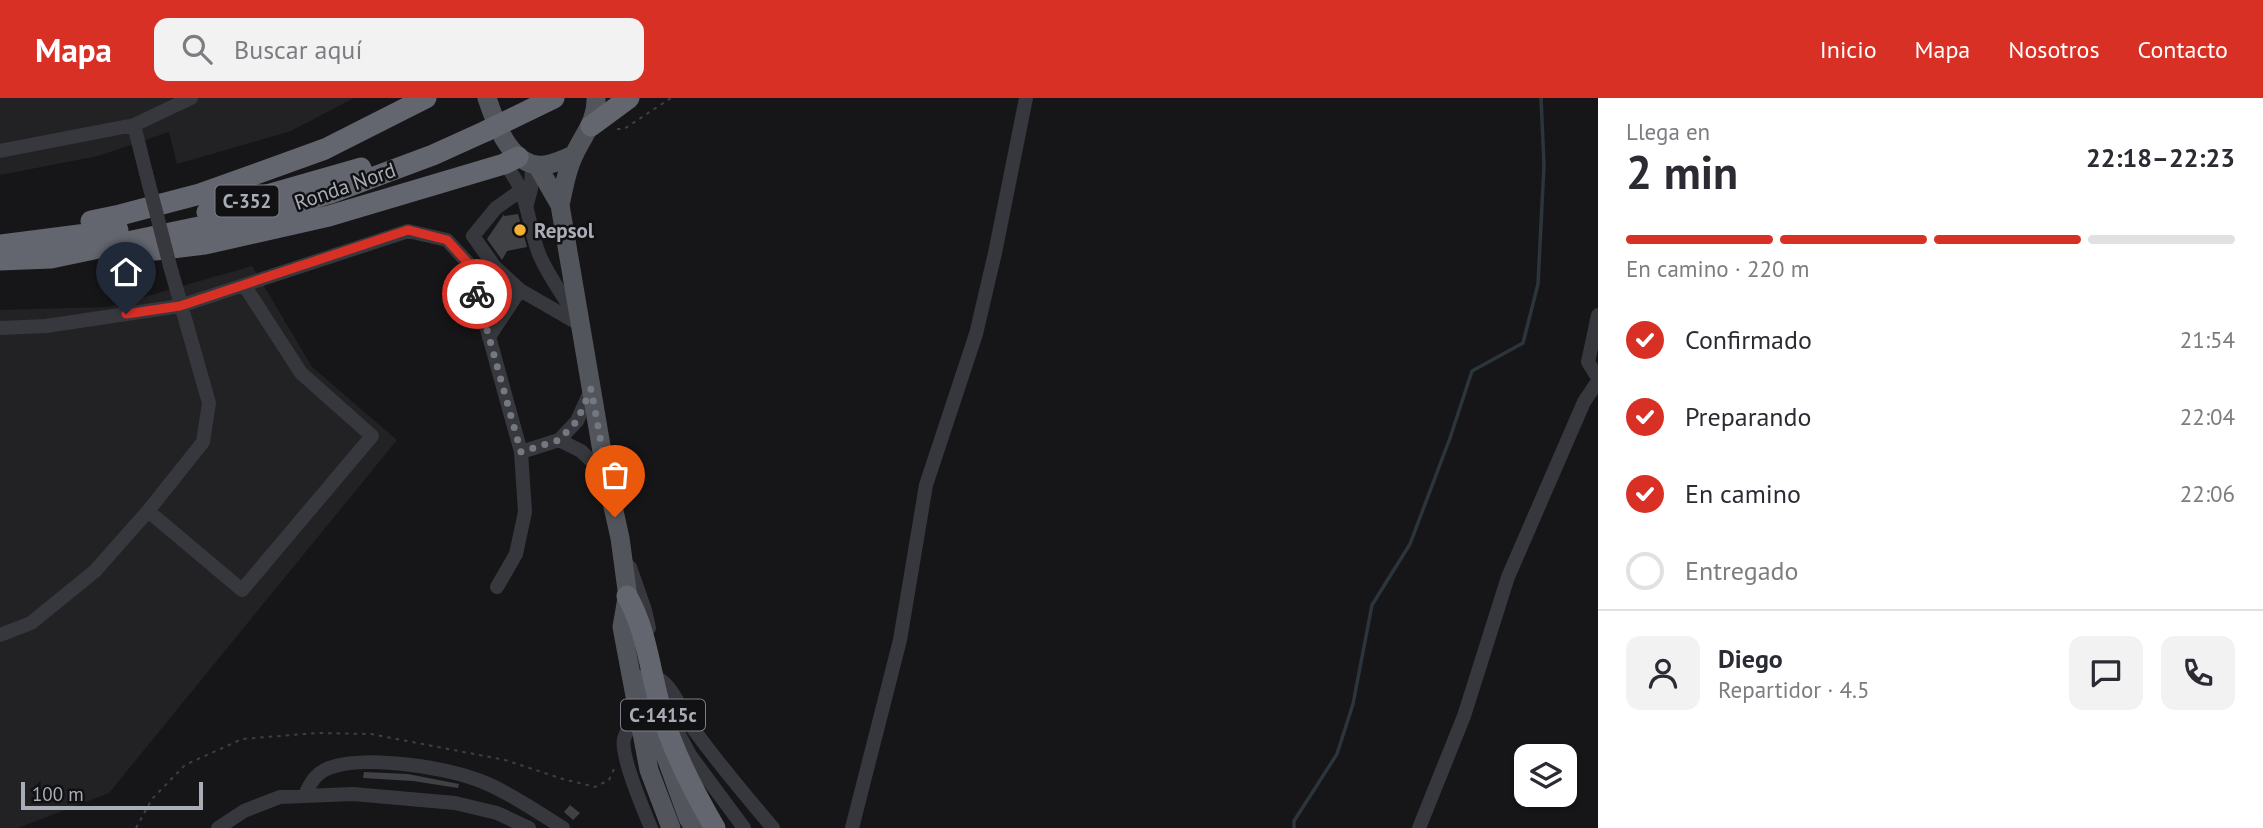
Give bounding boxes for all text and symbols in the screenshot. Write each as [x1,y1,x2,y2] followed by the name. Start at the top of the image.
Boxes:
[154,18,644,81] search box
[35,28,112,71] text: Mapa
[178,30,216,68] icon: search
[234,33,362,66] text: Buscar aquí
[1820,34,1877,65] text: Inicio
[1915,34,1970,65] text: Mapa
[2008,34,2100,65] text: Nosotros
[2138,34,2228,65] text: Contacto
[1626,117,1710,146] text: Llega en
[2086,141,2235,174] text: 22:18–22:23
[1626,142,1738,202] text: 2 min
[291,156,399,216] street label: Ronda Nord
[216,186,278,216] road number: C-352
[534,217,595,244] place label: Repsol
[512,222,528,238] marker: Repsol
[96,242,156,314] pin
[107,253,145,291] icon: home
[1626,254,1809,283] text: En camino · 220 m
[442,259,512,329] courier
[458,275,496,313] icon: bike
[1626,321,1664,359] icon: check
[1685,323,1812,356] text: Confirmado
[2180,325,2235,354] text: 21:54
[1626,398,1664,436] icon: check
[1685,400,1812,433] text: Preparando
[2180,402,2235,431] text: 22:04
[585,445,645,517] pin
[596,456,634,494] icon: bag
[1626,475,1664,513] icon: check
[1685,477,1801,510] text: En camino
[2180,479,2235,508] text: 22:06
[1685,554,1799,587] text: Entregado
[1626,636,1700,710] button: person
[2069,636,2143,710] button: chat
[2161,636,2235,710] button: phone
[1718,642,1783,675] text: Diego
[1718,675,1870,704] text: Repartidor · 4.5
[621,700,705,730] road number: C-1415c
[1514,744,1577,807] map controls
[1514,744,1577,807] button: layers
[21,779,203,811] scale bar
[32,782,84,806] text: 100 m

